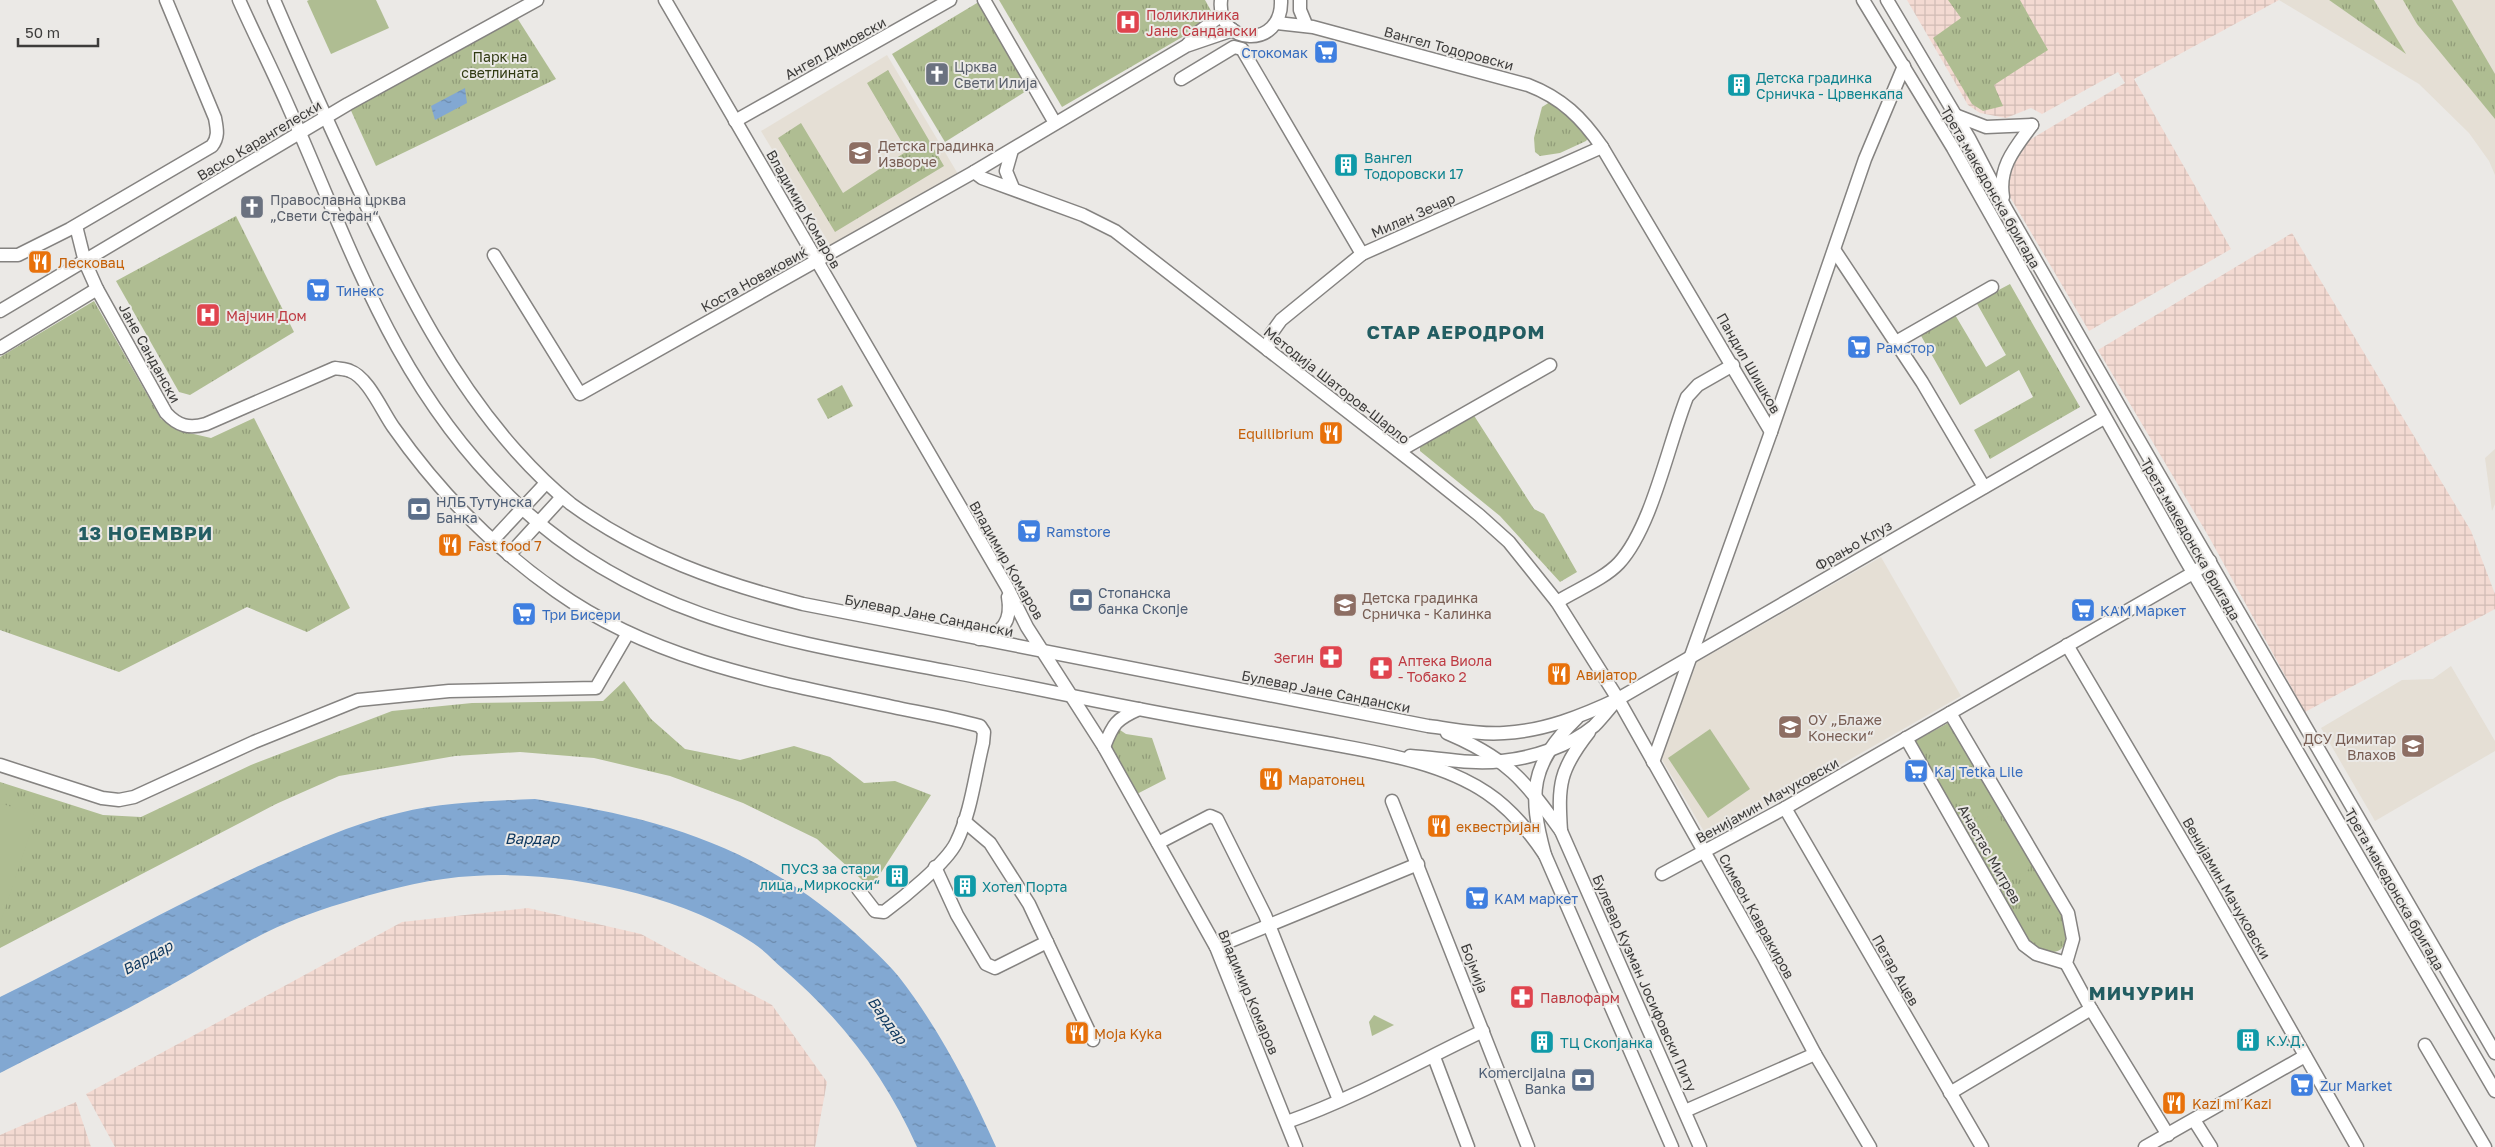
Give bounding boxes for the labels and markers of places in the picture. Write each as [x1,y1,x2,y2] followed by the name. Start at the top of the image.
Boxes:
[1146,6,1257,39] place label: Поликлиника Јане Сандански
[1115,9,1141,35] hospital icon: Поликлиника Јане Сандански
[1313,39,1339,65] supermarket icon: Стокомак
[1241,44,1308,61] place label: Стокомак
[954,58,1037,91] place label: Црква Свети Илија
[924,61,950,87] church icon: Црква Свети Илија
[1756,69,1903,102] place label: Детска градинка Срничка - Црвенкапа
[1726,72,1752,98] building icon: Детска градинка Срничка - Црвенкапа
[878,137,994,170] place label: Детска градинка Изворче
[847,140,873,166] school or university icon: Детска градинка Изворче
[1364,149,1463,182] place label: Вангел Тодоровски 17
[1333,152,1359,178] building icon: Вангел Тодоровски 17
[270,191,406,224] place label: Православна црква „Свети Стефан“
[239,194,265,220] church icon: Православна црква „Свети Стефан“
[27,249,53,275] restaurant icon: Лесковац
[58,254,125,271] place label: Лесковац
[305,277,331,303] supermarket icon: Тинекс
[336,282,384,299] place label: Тинекс
[195,302,221,328] hospital icon: Мајчин Дом
[226,307,307,324] place label: Мајчин Дом
[1846,334,1872,360] supermarket icon: Рамстор
[1876,339,1935,356] place label: Рамстор
[1318,420,1344,446] restaurant icon: Equilibrium
[1238,425,1314,442] place label: Equilibrium
[436,493,532,526] place label: НЛБ Тутунска Банка
[406,496,432,522] bank icon: НЛБ Тутунска Банка
[1016,518,1042,544] supermarket icon: Ramstore
[1046,523,1111,540] place label: Ramstore
[437,532,463,558] restaurant icon: Fast food 7
[468,537,542,554] place label: Fast food 7
[1098,584,1188,617] place label: Стопанска банка Скопје
[1068,587,1094,613] bank icon: Стопанска банка Скопје
[1362,589,1492,622] place label: Детска градинка Срничка - Калинка
[1332,592,1358,618] school or university icon: Детска градинка Срничка - Калинка
[2070,597,2096,623] supermarket icon: КАМ Маркет
[511,601,537,627] supermarket icon: Три Бисери
[2100,602,2186,619] place label: КАМ Маркет
[542,606,621,623] place label: Три Бисери
[1318,644,1344,670] pharmacy icon: Зегин
[1273,649,1314,666] place label: Зегин
[1398,652,1492,685] place label: Аптека Виола - Тобако 2
[1368,655,1394,681] pharmacy icon: Аптека Виола - Тобако 2
[1546,661,1572,687] restaurant icon: Авијатор
[1576,666,1637,683] place label: Авијатор
[1808,711,1882,744] place label: ОУ „Блаже Конески“
[1777,714,1803,740] school or university icon: ОУ „Блаже Конески“
[2303,730,2396,763] place label: ДСУ Димитар Влахов
[2400,733,2426,759] school or university icon: ДСУ Димитар Влахов
[1903,758,1929,784] supermarket icon: Kaj Tetka Lile
[1934,763,2023,780] place label: Kaj Tetka Lile
[1258,766,1284,792] restaurant icon: Маратонец
[1288,771,1365,788] place label: Маратонец
[1426,813,1452,839] restaurant icon: еквестријан
[1456,818,1540,835] place label: еквестријан
[760,860,880,893] place label: ПУСЗ за стари лица „Миркоски“
[884,863,910,889] building icon: ПУСЗ за стари лица „Миркоски“
[952,873,978,899] building icon: Хотел Порта
[982,878,1067,895] place label: Хотел Порта
[1464,885,1490,911] supermarket icon: KAM маркет
[1494,890,1578,907] place label: KAM маркет
[1509,984,1535,1010] pharmacy icon: Павлофарм
[1540,989,1620,1006] place label: Павлофарм
[1064,1020,1090,1046] restaurant icon: Moja Kyka
[1094,1025,1162,1042] place label: Moja Kyka
[2235,1027,2261,1053] building icon: К.У.Д.
[1529,1029,1555,1055] building icon: ТЦ Скопјанка
[2266,1032,2305,1049] place label: К.У.Д.
[1560,1034,1653,1051] place label: ТЦ Скопјанка
[1478,1064,1566,1097] place label: Komercijalna Banka
[1570,1067,1596,1093] bank icon: Komercijalna Banka
[2289,1072,2315,1098] supermarket icon: Zur Market
[2320,1077,2392,1094] place label: Zur Market
[2161,1090,2187,1116] restaurant icon: Kazi mi Kazi
[2192,1095,2272,1112] place label: Kazi mi Kazi

